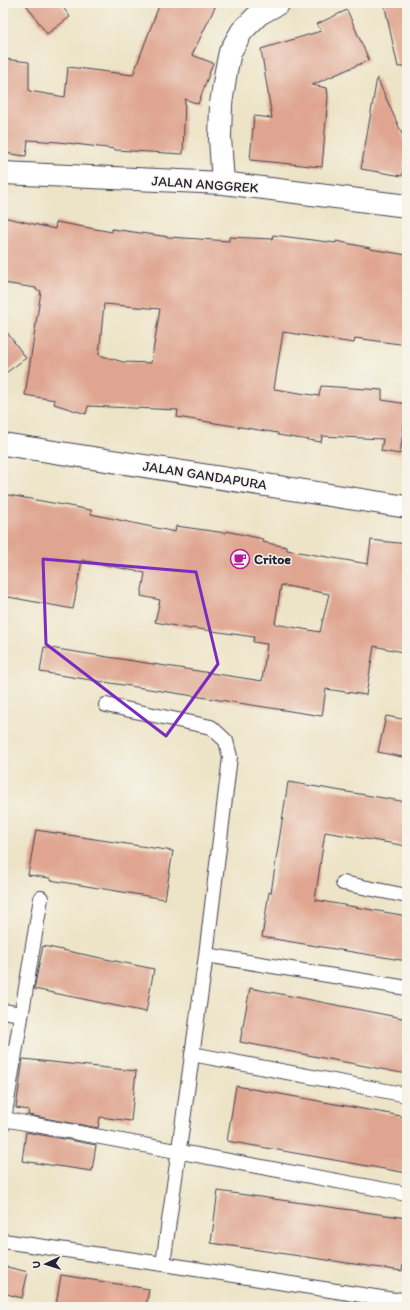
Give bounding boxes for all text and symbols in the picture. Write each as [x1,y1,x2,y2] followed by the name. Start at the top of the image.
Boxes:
[151,172,259,197] street label: JALAN ANGGREK
[142,457,268,494] street label: JALAN GANDAPURA
[229,548,251,570] cafe icon: Critoe
[254,551,291,568] place label: Critoe
[26,1244,66,1284] north arrow
[30,1261,43,1269] text: U

